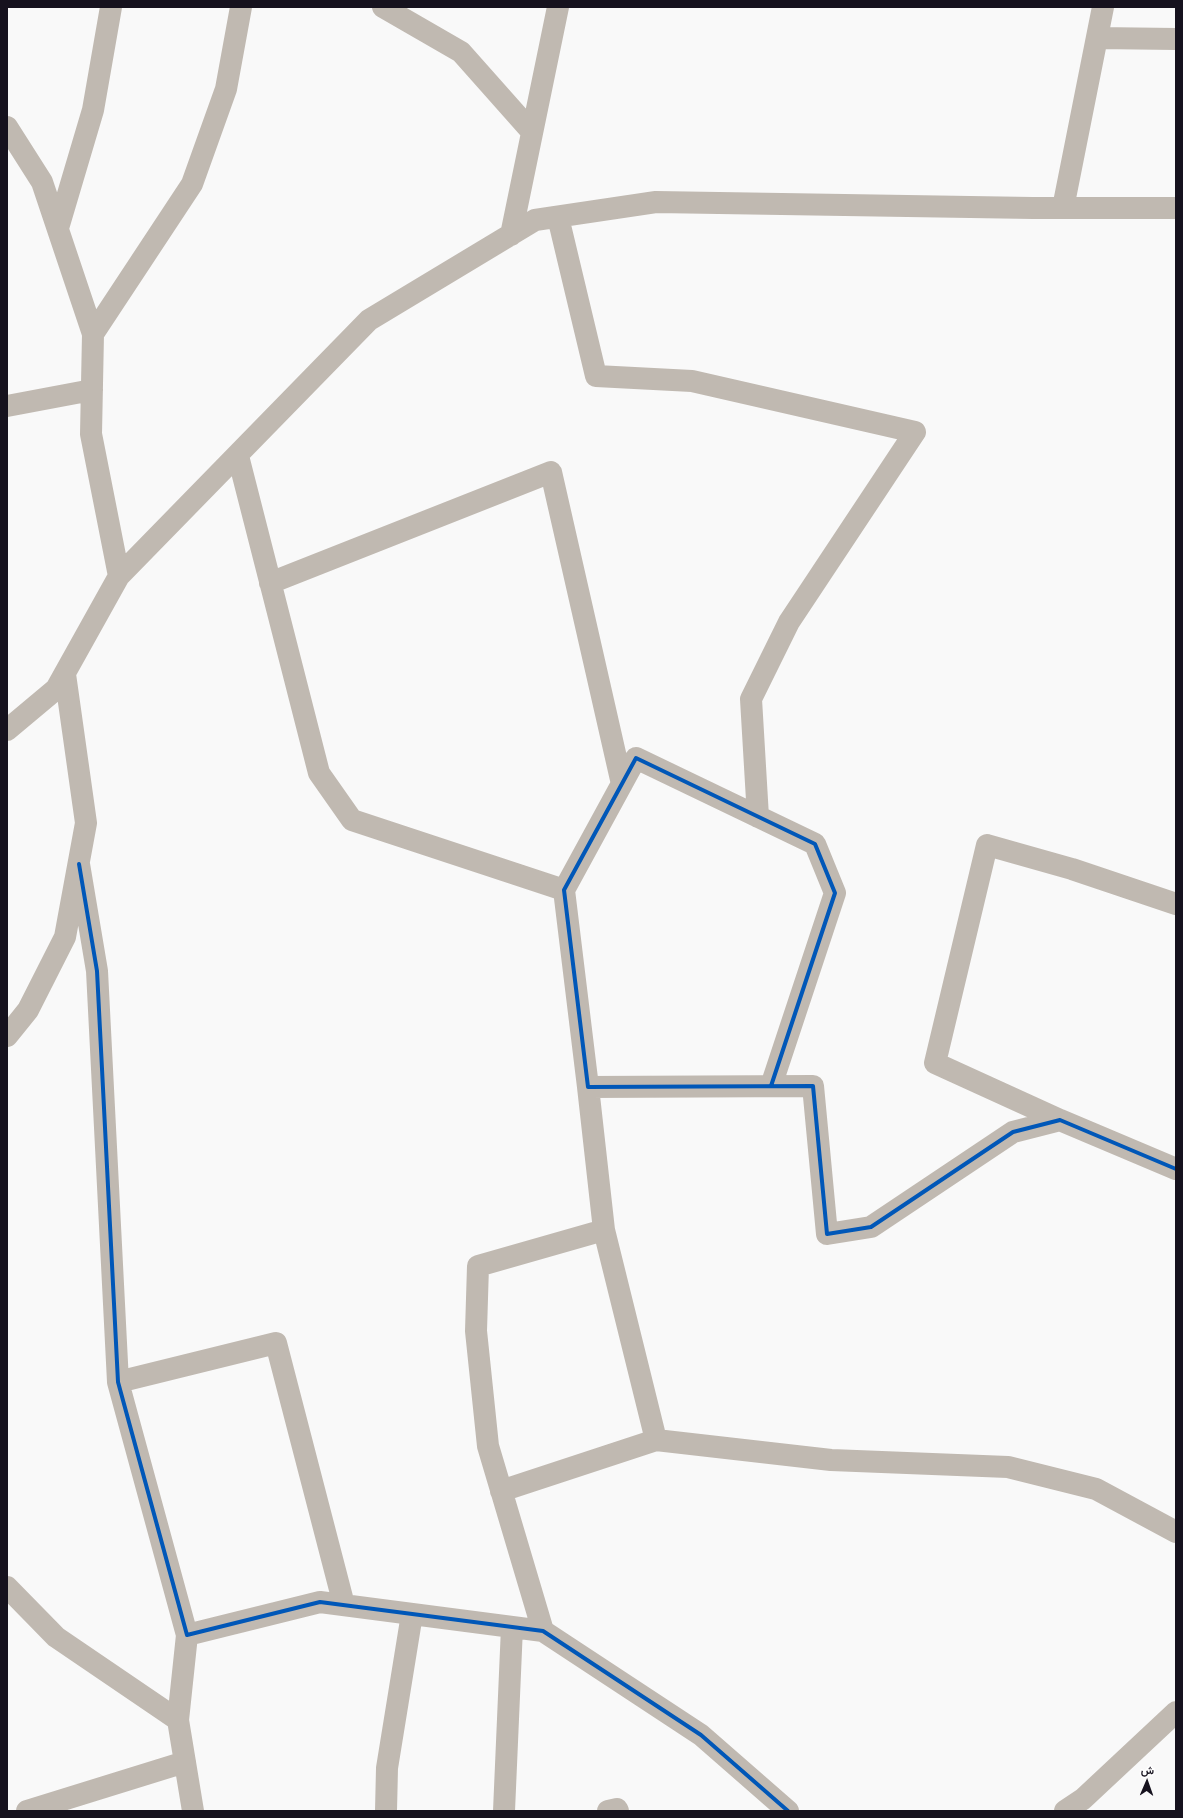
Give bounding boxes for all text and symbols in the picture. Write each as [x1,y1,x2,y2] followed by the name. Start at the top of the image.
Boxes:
[1127,1762,1167,1802] north arrow
[1141,1763,1154,1777] text: ش

